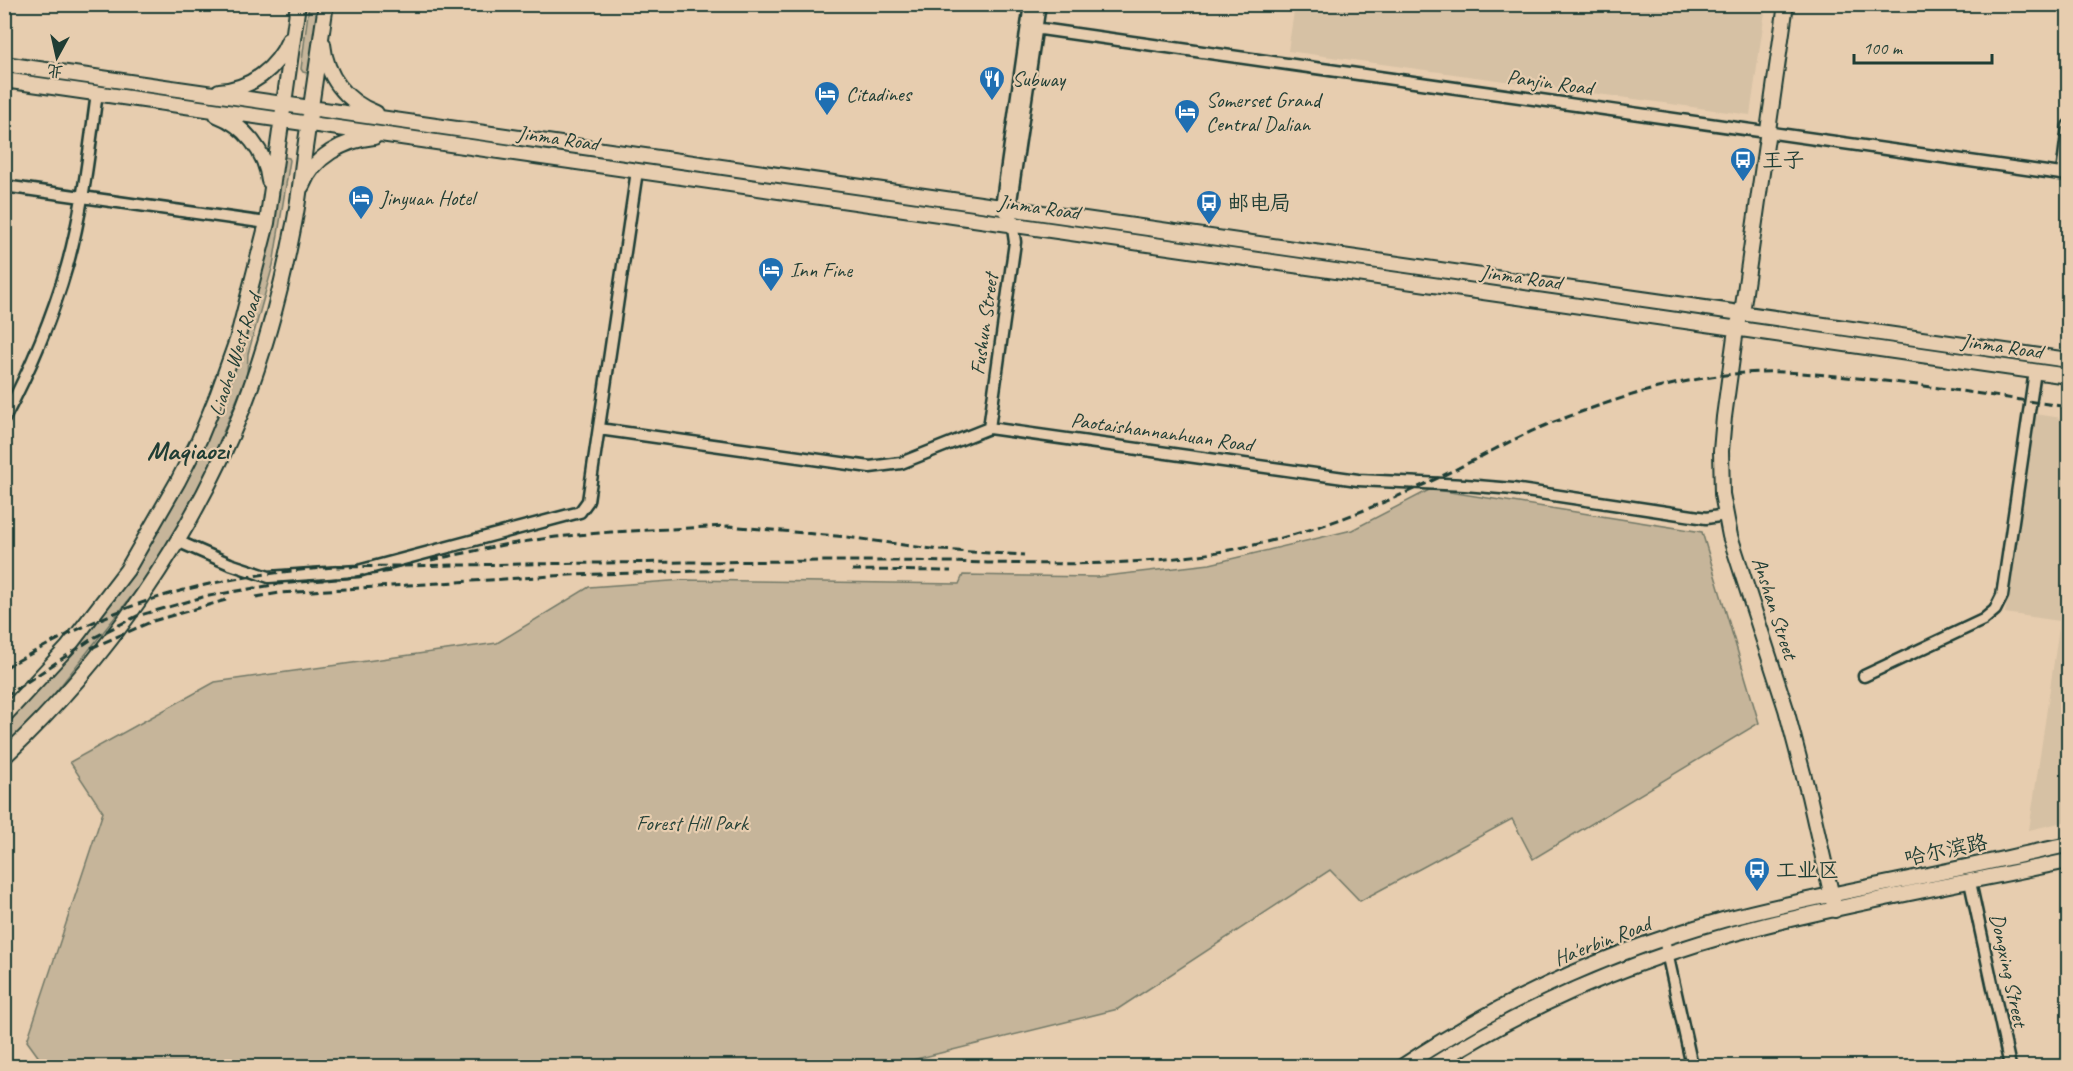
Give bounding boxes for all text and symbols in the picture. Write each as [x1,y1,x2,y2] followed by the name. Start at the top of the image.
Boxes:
[27,27,87,87] north arrow
[1854,27,1992,65] scale bar
[1863,37,1904,59] text: 100 m
[46,60,64,82] text: 北
[1506,63,1598,101] street label: Panjin Road
[977,64,1007,102] restaurant icon: Subway
[1012,66,1067,92] place label: Subway
[812,79,842,117] hotel icon: Citadines
[846,81,913,107] place label: Citadines
[1206,87,1324,137] place label: Somerset Grand Central Dalian
[1172,97,1202,135] hotel icon: Somerset Grand Central Dalian
[515,119,603,157] street label: Jinma Road
[1728,145,1758,183] bus stop icon: 王子
[1762,147,1804,173] place label: 王子
[346,183,376,221] hotel icon: Jinyuan Hotel
[379,185,478,211] place label: Jinyuan Hotel
[996,188,1084,226] street label: Jinma Road
[1194,188,1224,226] bus stop icon: 邮电局
[1228,190,1291,216] place label: 邮电局
[756,255,786,293] hotel icon: Inn Fine
[790,257,853,283] place label: Inn Fine
[1478,258,1566,296] street label: Jinma Road
[964,269,1004,376] street label: Fushun Street
[203,287,268,419] street label: Liaohe West Road
[1959,327,2047,365] street label: Jinma Road
[1069,406,1257,458] street label: Paotaishannanhuan Road
[147,433,233,467] district label: Maqiaozi
[1746,554,1804,664] street label: Anshan Street
[636,810,750,836] park label: Forest Hill Park
[1902,829,1990,871] street label: 哈尔滨路
[1742,855,1772,893] bus stop icon: 工业区
[1776,857,1839,883] place label: 工业区
[1550,909,1657,971] street label: Ha'erbin Road
[1984,911,2034,1031] street label: Dongxing Street

